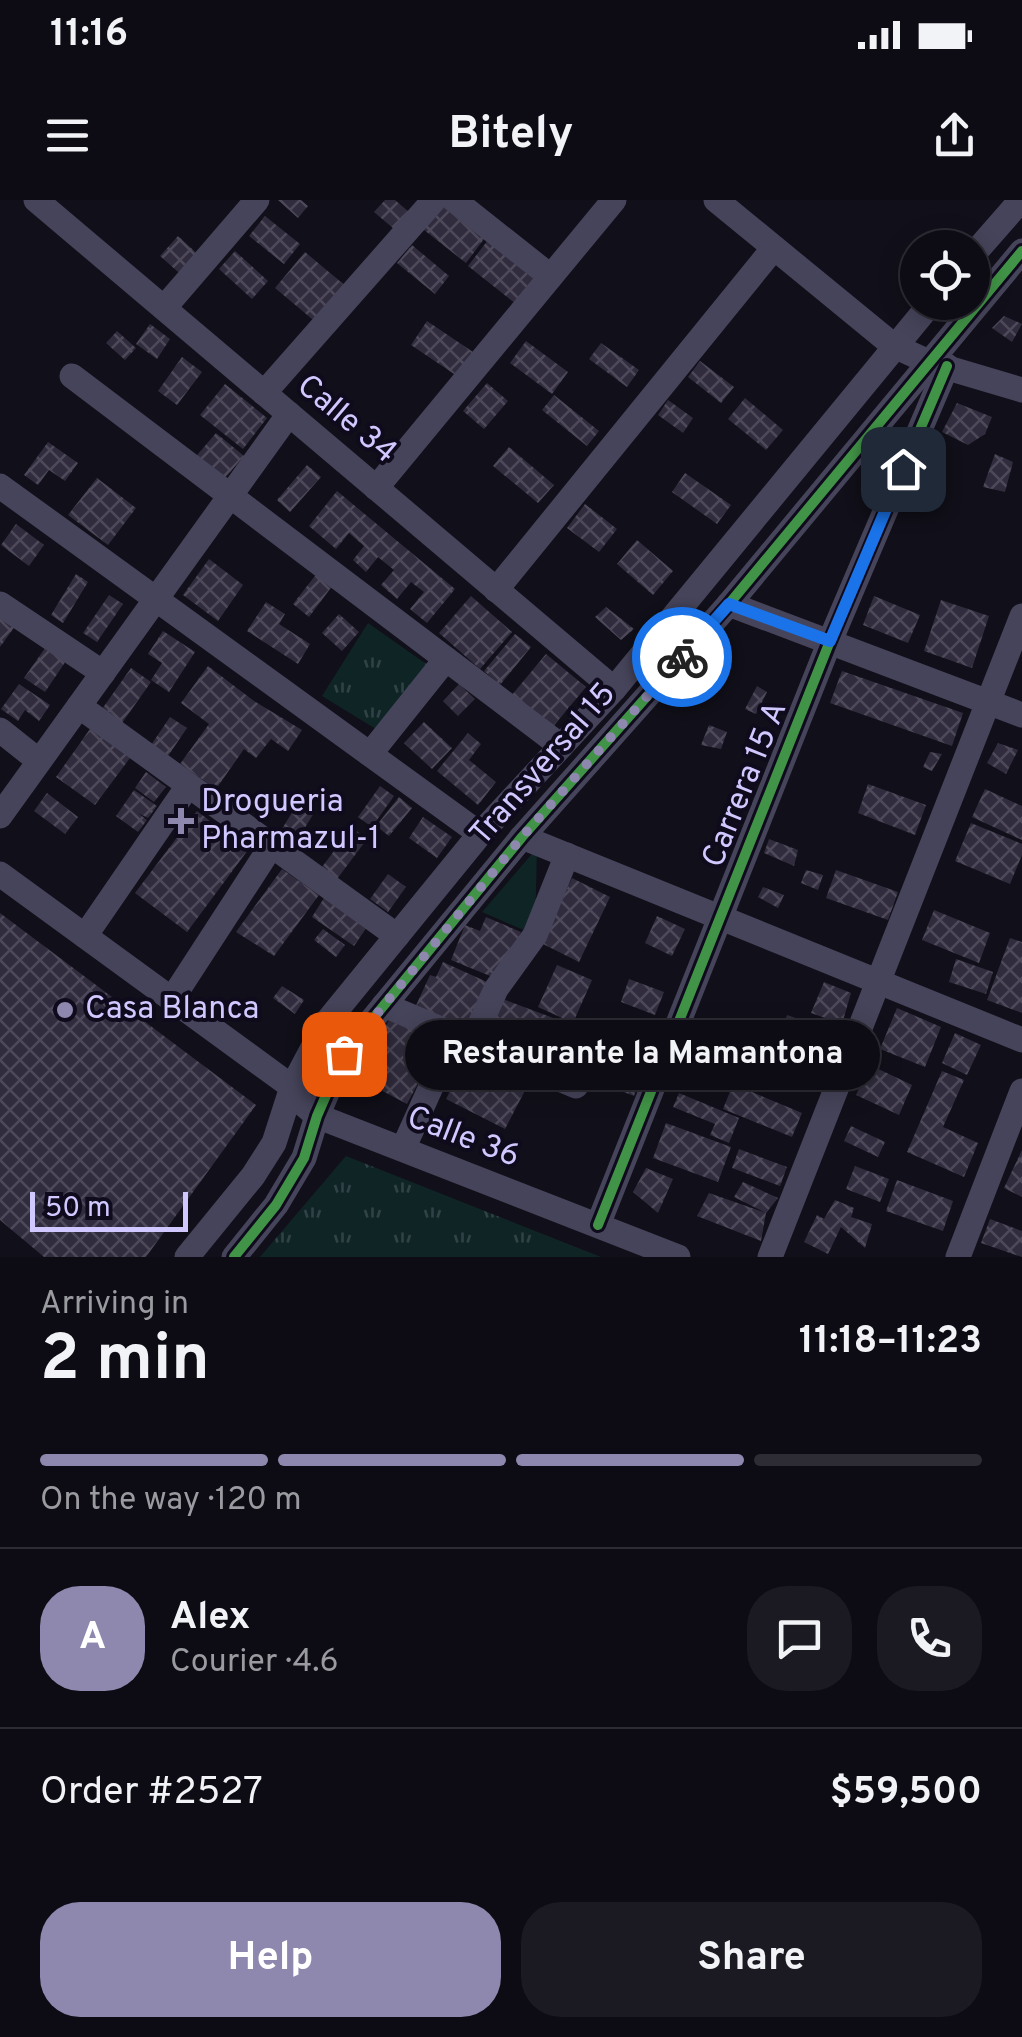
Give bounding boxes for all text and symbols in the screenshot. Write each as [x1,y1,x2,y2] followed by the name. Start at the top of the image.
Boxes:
[50,11,128,60] text: 11:16
[449,107,573,164] text: Bitely
[40,108,95,163] icon: menu
[927,108,982,163] icon: share
[900,230,990,320] map controls
[900,230,990,320] button: locate
[288,367,404,473] street label: Calle 34
[861,427,946,512] pin
[876,442,931,497] icon: home
[632,607,732,707] courier
[655,630,710,685] icon: bike
[462,675,626,855] street label: Transversal 15
[695,696,797,874] street label: Carrera 15 A
[201,783,380,860] place label: Drogueria Pharmazul-1
[170,810,192,832] marker: Drogueria Pharmazul-1
[85,990,259,1030] place label: Casa Blanca
[54,999,76,1021] marker: Casa Blanca
[302,1012,387,1097] pin
[404,1019,879,1089] callout: Restaurante la Mamantona
[317,1027,372,1082] icon: bag
[442,1035,843,1075] text: Restaurante la Mamantona
[401,1098,525,1178] street label: Calle 36
[30,1187,188,1232] scale bar
[45,1191,111,1227] text: 50 m
[40,1285,189,1325] text: Arriving in
[799,1318,982,1367] text: 11:18–11:23
[40,1321,210,1403] text: 2 min
[40,1481,302,1521] text: On the way · 120 m
[747,1586,852,1691] button: chat
[877,1586,982,1691] button: phone
[170,1594,250,1643] text: Alex
[79,1614,106,1663] text: A
[170,1643,339,1683] text: Courier · 4.6
[40,1769,263,1818] text: Order #2527
[830,1769,982,1818] text: $59,500
[40,1902,501,2017] button: Help
[521,1902,982,2017] button: Share

